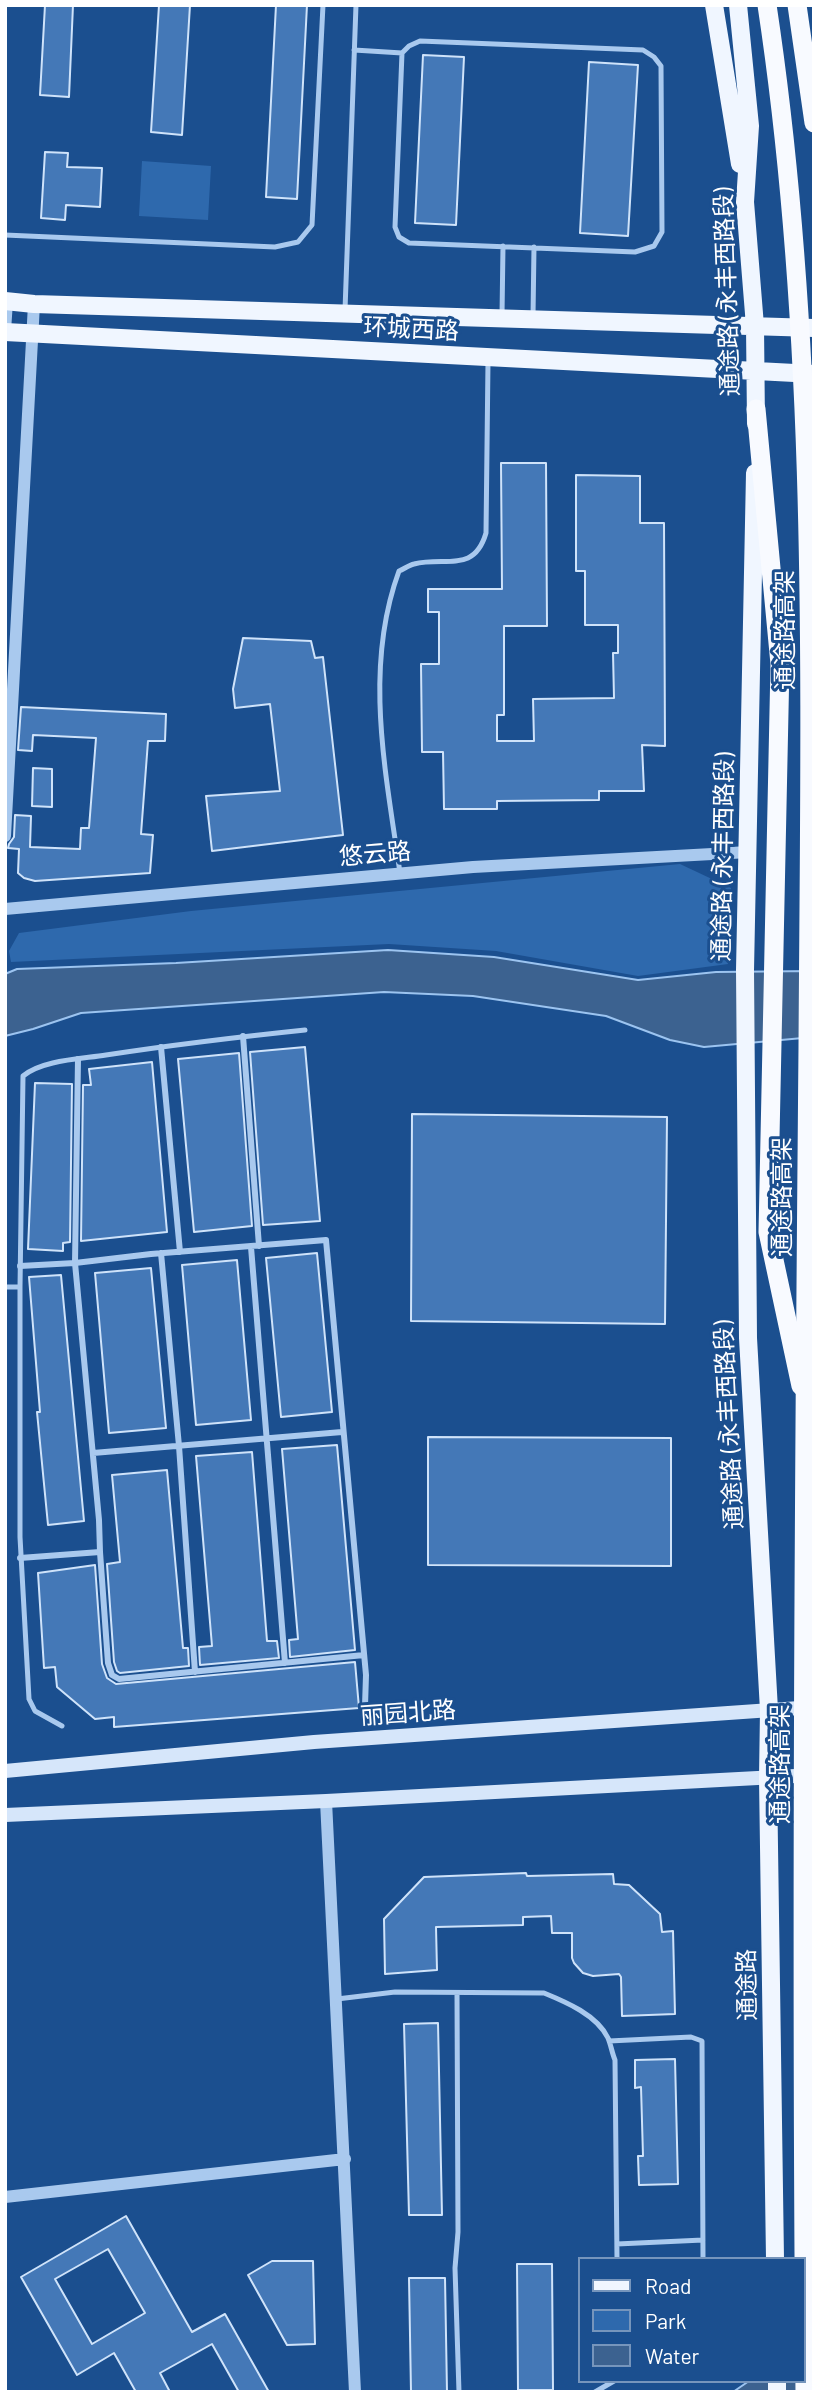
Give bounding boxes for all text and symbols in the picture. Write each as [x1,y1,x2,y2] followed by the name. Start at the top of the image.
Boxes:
[709,187,745,397] street label: 通途路 (永丰西路段)
[362,312,460,346] street label: 环城西路
[771,570,799,690] street label: 通途路高架
[707,752,739,962] street label: 通途路 (永丰西路段)
[338,837,412,871] street label: 悠云路
[768,1137,796,1257] street label: 通途路高架
[709,1320,749,1530] street label: 通途路 (永丰西路段)
[359,1695,457,1731] street label: 丽园北路
[766,1704,794,1824] street label: 通途路高架
[732,1949,762,2021] street label: 通途路
[578,2257,805,2383] legend
[645,2273,691,2298] text: Road
[645,2308,686,2333] text: Park
[645,2343,699,2368] text: Water

